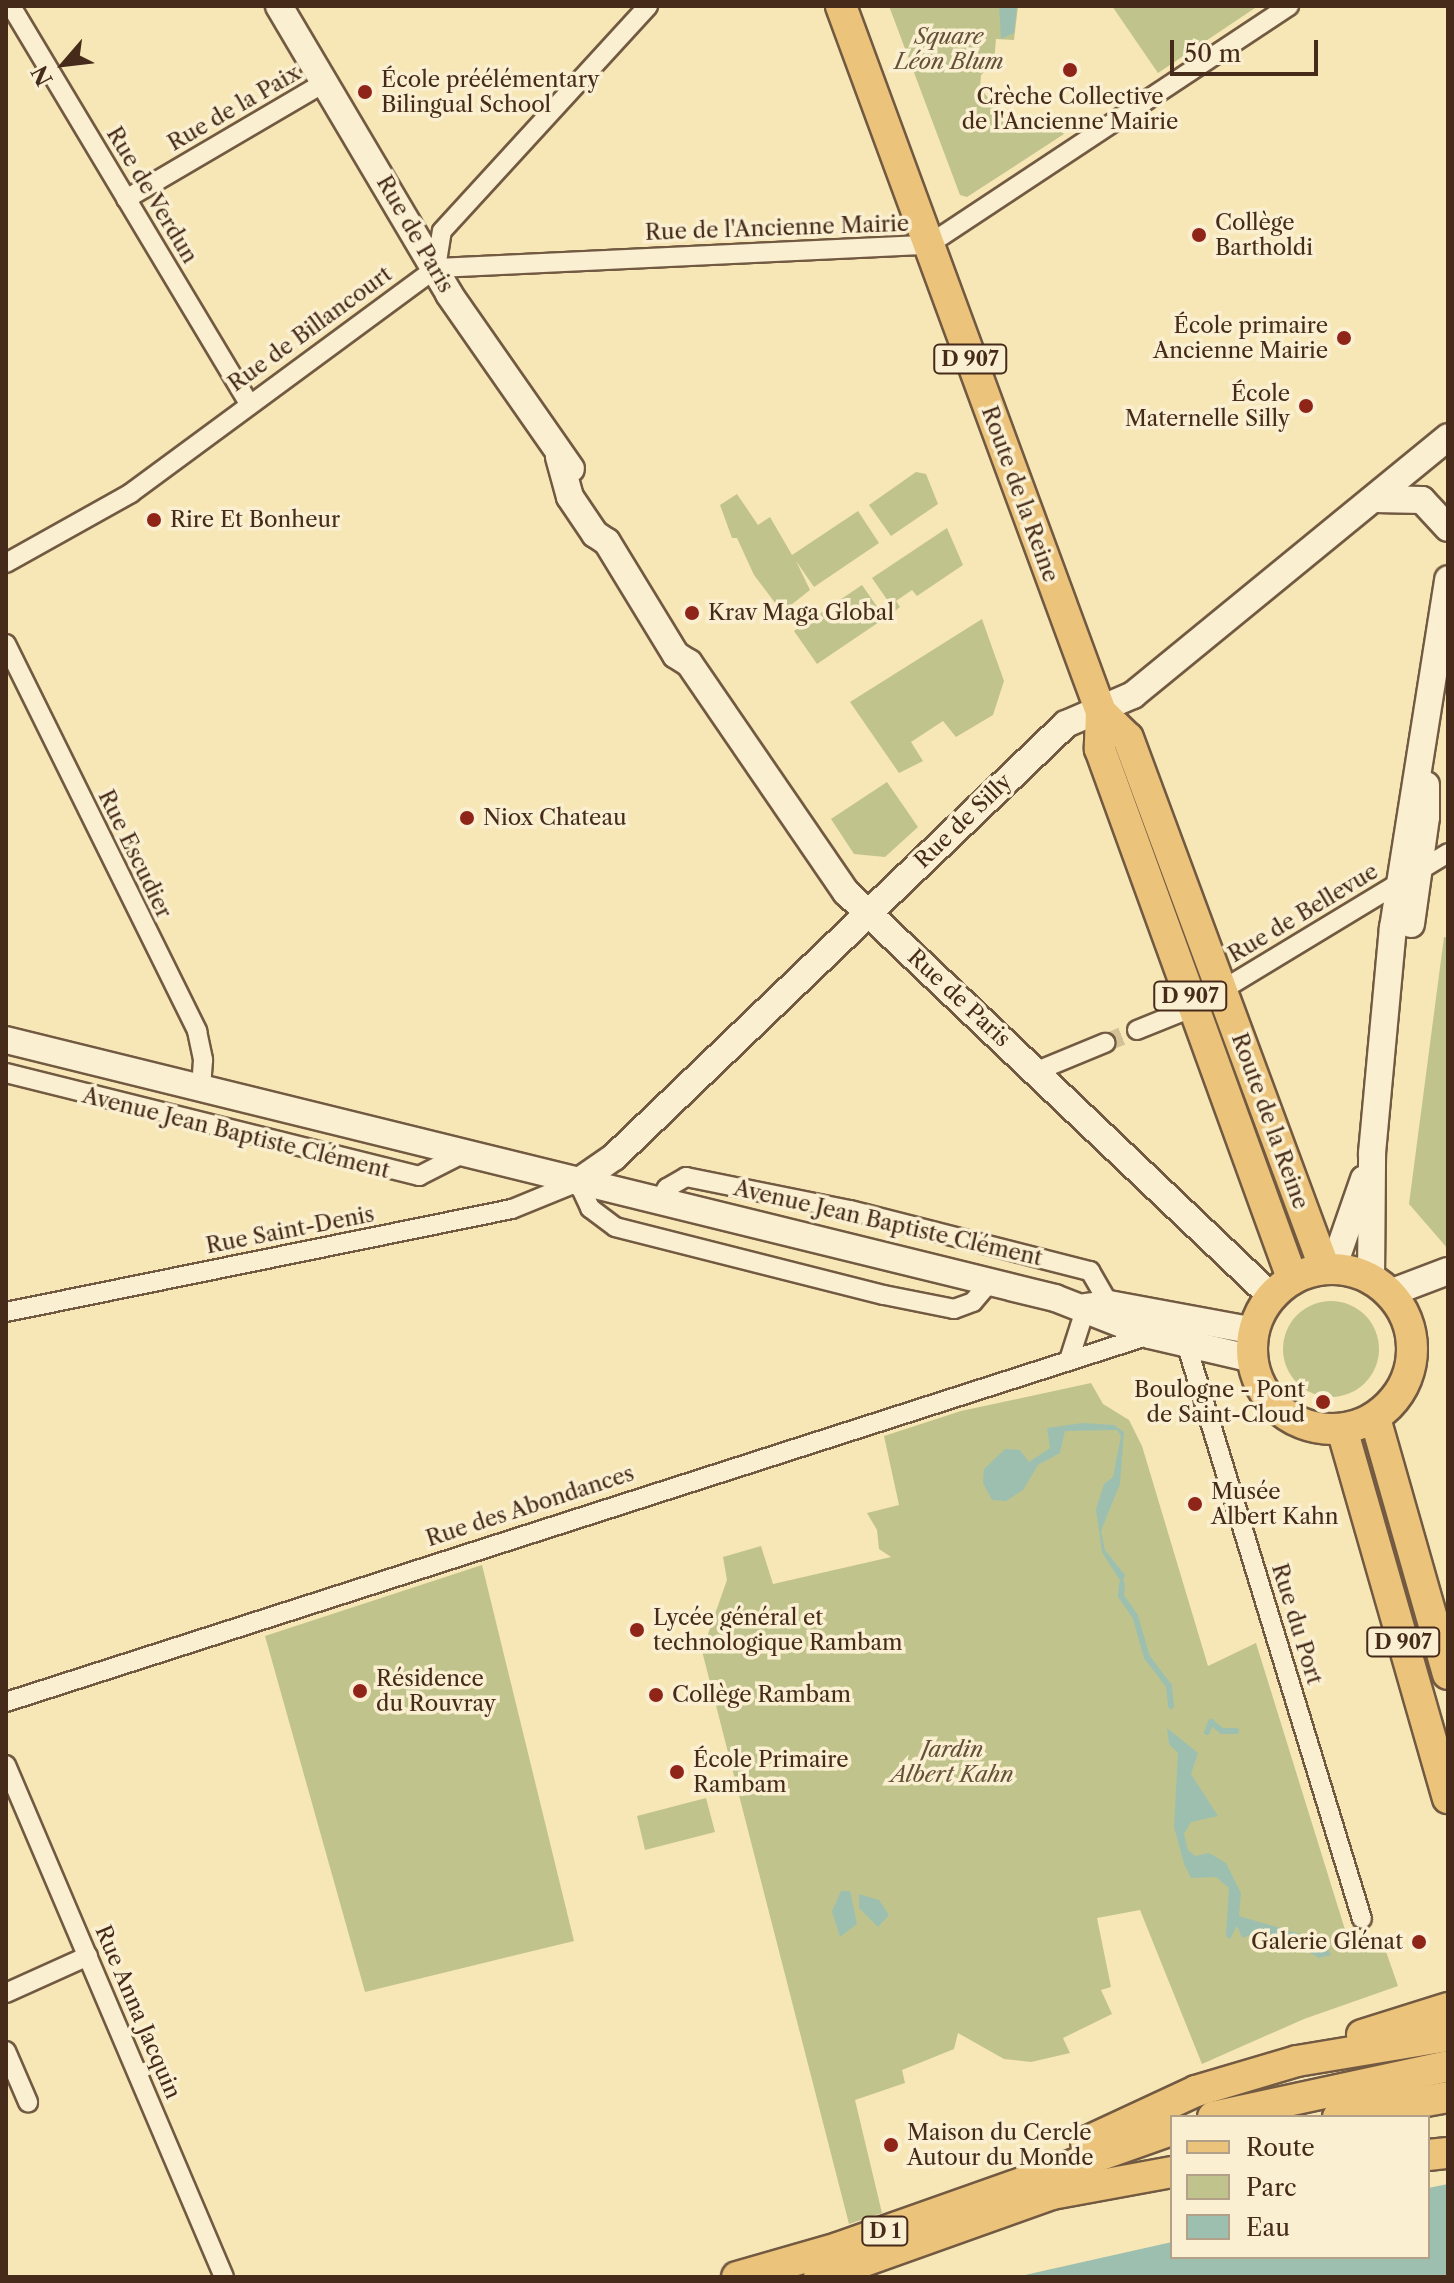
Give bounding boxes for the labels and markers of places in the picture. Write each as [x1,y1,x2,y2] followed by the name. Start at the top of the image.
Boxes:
[1061,61,1079,79] marker: Crèche Collective de l'Ancienne Mairie
[381,66,599,118] place label: École préélémentary Bilingual School
[356,83,374,101] marker: École préélémentary Bilingual School
[962,83,1178,134] place label: Crèche Collective de l'Ancienne Mairie
[1215,209,1313,260] place label: Collège Bartholdi
[1190,226,1208,244] marker: Collège Bartholdi
[1153,312,1328,364] place label: École primaire Ancienne Mairie
[1335,329,1353,347] marker: École primaire Ancienne Mairie
[1125,380,1290,432] place label: École Maternelle Silly
[1297,397,1315,415] marker: École Maternelle Silly
[170,507,340,533] place label: Rire Et Bonheur
[145,511,163,529] marker: Rire Et Bonheur
[708,600,895,626] place label: Krav Maga Global
[683,604,701,622] marker: Krav Maga Global
[483,805,627,831] place label: Niox Chateau
[458,809,476,827] marker: Niox Chateau
[1134,1376,1305,1428] place label: Boulogne - Pont de Saint-Cloud
[1312,1391,1334,1413] marker: Boulogne - Pont de Saint-Cloud
[1211,1478,1339,1530] place label: Musée Albert Kahn
[1186,1495,1204,1513] marker: Musée Albert Kahn
[653,1604,903,1656] place label: Lycée général et technologique Rambam
[628,1621,646,1639] marker: Lycée général et technologique Rambam
[376,1665,496,1716] place label: Résidence du Rouvray
[351,1682,369,1700] marker: Résidence du Rouvray
[672,1682,851,1708] place label: Collège Rambam
[647,1686,665,1704] marker: Collège Rambam
[693,1746,848,1798] place label: École Primaire Rambam
[668,1763,686,1781] marker: École Primaire Rambam
[1251,1929,1403,1955] place label: Galerie Glénat
[1410,1933,1428,1951] marker: Galerie Glénat
[907,2119,1094,2170] place label: Maison du Cercle Autour du Monde
[882,2136,900,2154] marker: Maison du Cercle Autour du Monde

